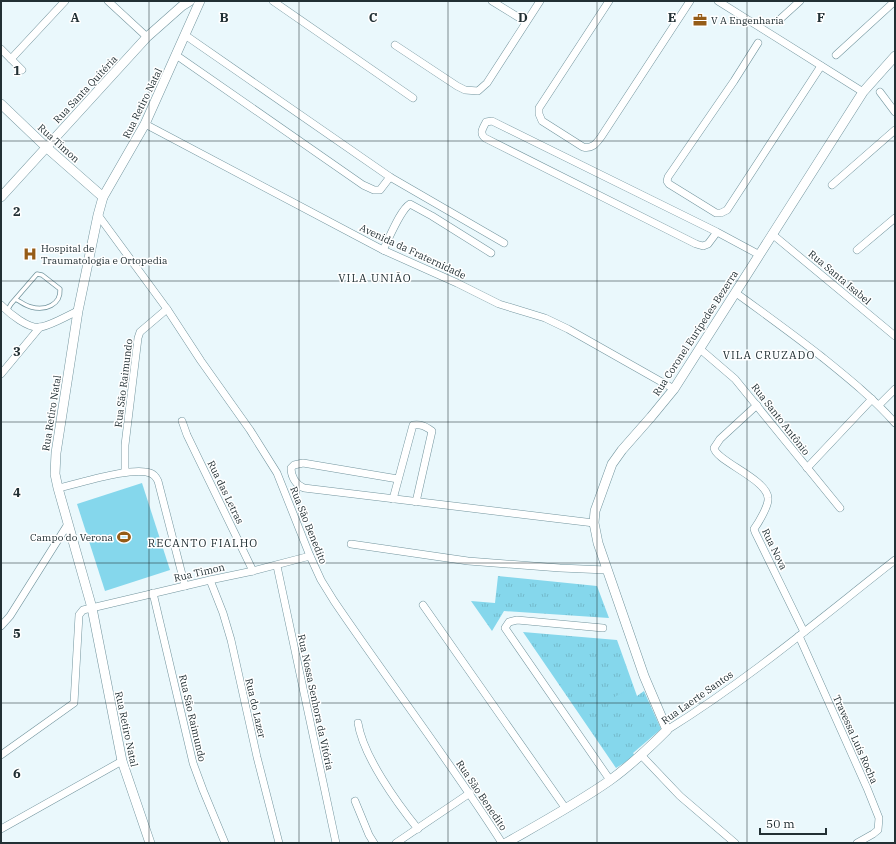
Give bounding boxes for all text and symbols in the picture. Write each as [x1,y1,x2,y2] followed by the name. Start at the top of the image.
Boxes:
[70,9,80,26] text: A
[219,9,229,26] text: B
[369,9,378,26] text: C
[518,9,528,26] text: D
[668,9,676,26] text: E
[817,9,825,26] text: F
[692,12,708,28] office icon: V A Engenharia
[711,14,784,27] place label: V A Engenharia
[51,52,121,126] street label: Rua Santa Quitéria
[13,62,21,79] text: 1
[120,66,165,141] street label: Rua Retiro Natal
[35,121,83,166] street label: Rua Timon
[13,203,21,220] text: 2
[357,221,468,282] street label: Avenida da Fraternidade
[41,242,168,267] place label: Hospital de Traumatologia e Ortopedia
[22,246,38,262] hospital icon: Hospital de Traumatologia e Ortopedia
[806,247,874,307] street label: Rua Santa Isabel
[650,268,741,398] street label: Rua Coronel Eurípedes Bezerra
[338,271,412,285] district label: VILA UNIÃO
[112,338,135,428] street label: Rua São Raimundo
[13,343,21,360] text: 3
[723,348,815,362] district label: VILA CRUZADO
[39,374,64,452] street label: Rua Retiro Natal
[749,381,813,458] street label: Rua Santo Antônio
[205,458,247,526] street label: Rua das Letras
[13,484,21,501] text: 4
[287,485,330,566] street label: Rua São Benedito
[759,526,790,573] street label: Rua Nova
[116,529,132,545] sports icon: Campo do Verona
[30,531,114,544] place label: Campo do Verona
[148,536,258,550] district label: RECANTO FIALHO
[172,560,226,585] street label: Rua Timon
[13,625,21,642] text: 5
[295,633,336,772] street label: Rua Nossa Senhora da Vitória
[659,668,736,727] street label: Rua Laerte Santos
[176,673,209,763] street label: Rua São Raimundo
[242,677,269,740] street label: Rua do Lazer
[112,690,141,768] street label: Rua Retiro Natal
[830,693,881,786] street label: Travessa Luís Rocha
[453,758,510,833] street label: Rua São Benedito
[13,765,21,782] text: 6
[760,810,826,836] scale bar
[766,816,795,831] text: 50 m

